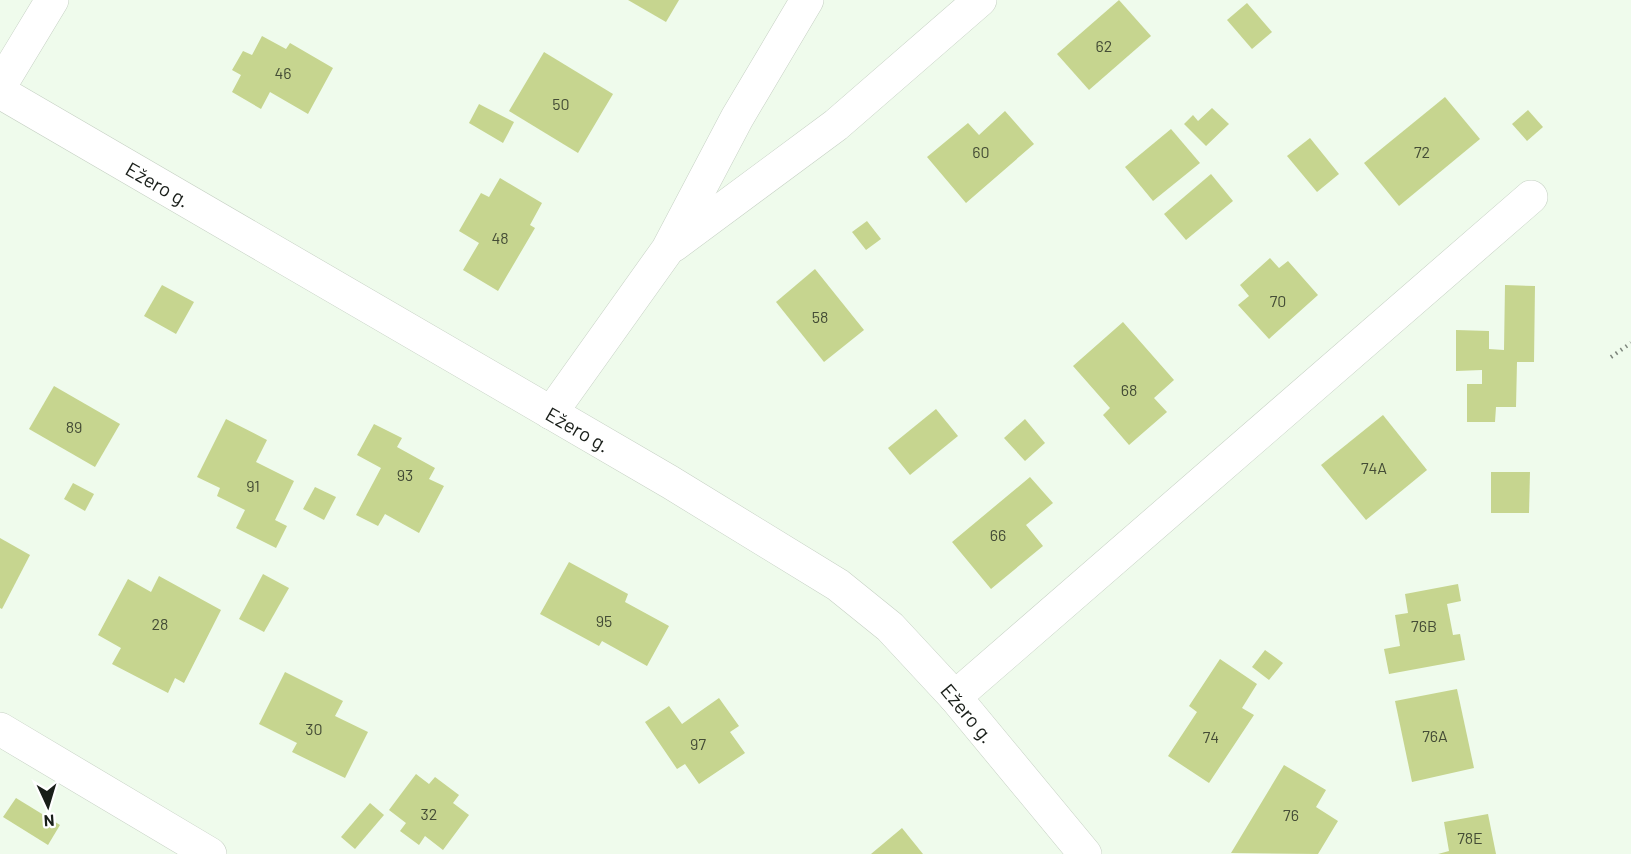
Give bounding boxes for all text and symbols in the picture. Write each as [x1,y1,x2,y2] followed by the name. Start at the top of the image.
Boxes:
[1096,36,1112,55] house number: 62
[274,63,292,82] house number: 46
[552,94,570,113] house number: 50
[972,142,990,161] house number: 60
[1414,142,1430,161] house number: 72
[122,156,194,212] street label: Ežero g.
[491,228,509,247] house number: 48
[1270,291,1286,310] house number: 70
[812,307,828,326] house number: 58
[1121,380,1137,399] house number: 68
[542,401,614,457] street label: Ežero g.
[66,417,82,436] house number: 89
[1361,458,1387,477] house number: 74A
[397,465,413,484] house number: 93
[246,476,260,495] house number: 91
[990,525,1006,544] house number: 66
[596,611,612,630] house number: 95
[152,614,168,633] house number: 28
[1411,616,1437,635] house number: 76B
[936,678,1000,748] street label: Ežero g.
[305,719,323,738] house number: 30
[1422,726,1448,745] house number: 76A
[1203,727,1219,746] house number: 74
[690,734,706,753] house number: 97
[18,776,78,836] north arrow
[421,804,437,823] house number: 32
[1283,805,1299,824] house number: 76
[43,812,55,831] text: N
[1457,828,1483,847] house number: 78E

